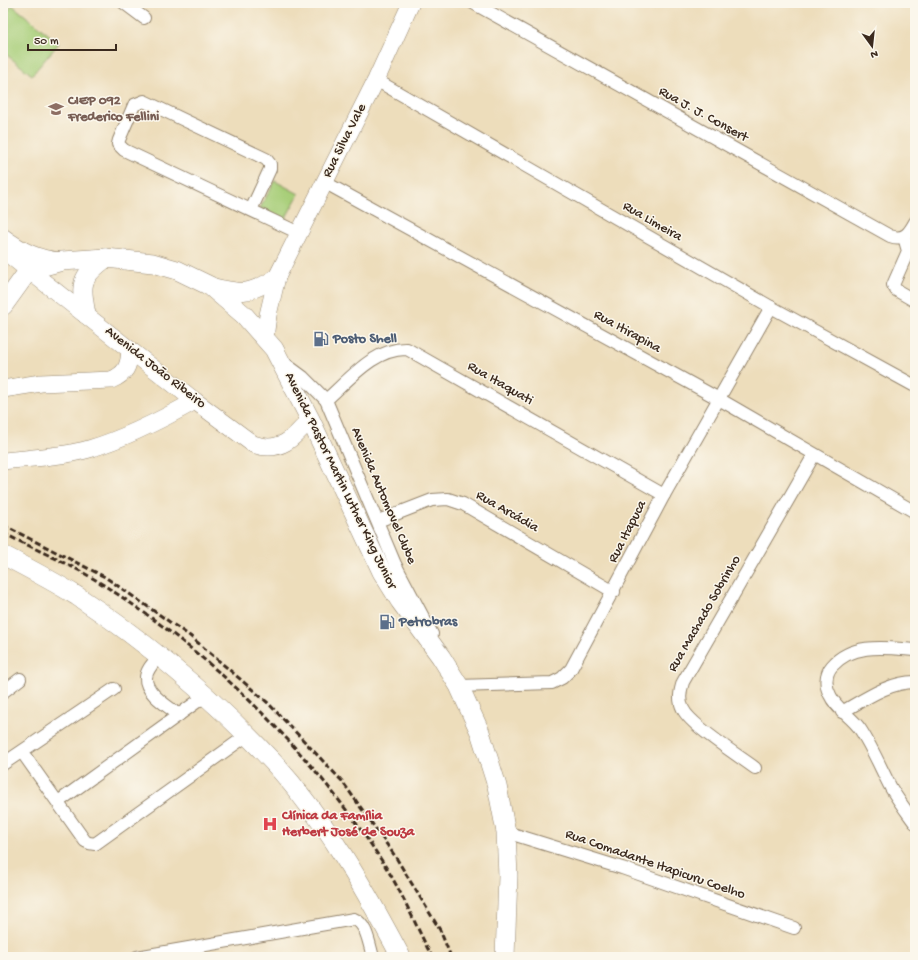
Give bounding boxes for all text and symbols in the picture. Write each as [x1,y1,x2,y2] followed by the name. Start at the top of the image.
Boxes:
[28,26,116,52] scale bar
[852,26,892,66] north arrow
[34,35,59,49] text: 50 m
[869,47,879,60] text: N
[655,83,752,147] street label: Rua J. J. Consert
[67,93,159,126] place label: CIEP 092 Frederico Fellini
[47,100,65,118] school or university icon: CIEP 092 Frederico Fellini
[319,100,371,181] street label: Rua Silva Vale
[619,198,686,246] street label: Rua Limeira
[590,307,665,358] street label: Rua Itirapina
[101,323,209,413] street label: Avenida João Ribeiro
[312,330,330,348] fuel station icon: Posto Shell
[332,331,397,348] place label: Posto Shell
[464,358,536,410] street label: Rua Itaquati
[280,370,400,593] street label: Avenida Pastor Martin Luther King Junior
[346,425,420,568] street label: Avenida Automovel Clube
[473,487,543,537] street label: Rua Arcádia
[605,497,652,566] street label: Rua Itapuca
[665,553,745,675] street label: Rua Machado Sobrinho
[378,613,396,631] fuel station icon: Petrobras
[398,614,458,631] place label: Petrobras
[281,808,415,841] place label: Clínica da Família Herbert José de Souza
[261,815,279,833] hospital icon: Clínica da Família Herbert José de Souza
[563,826,747,904] street label: Rua Comadante Itapicuru Coelho

